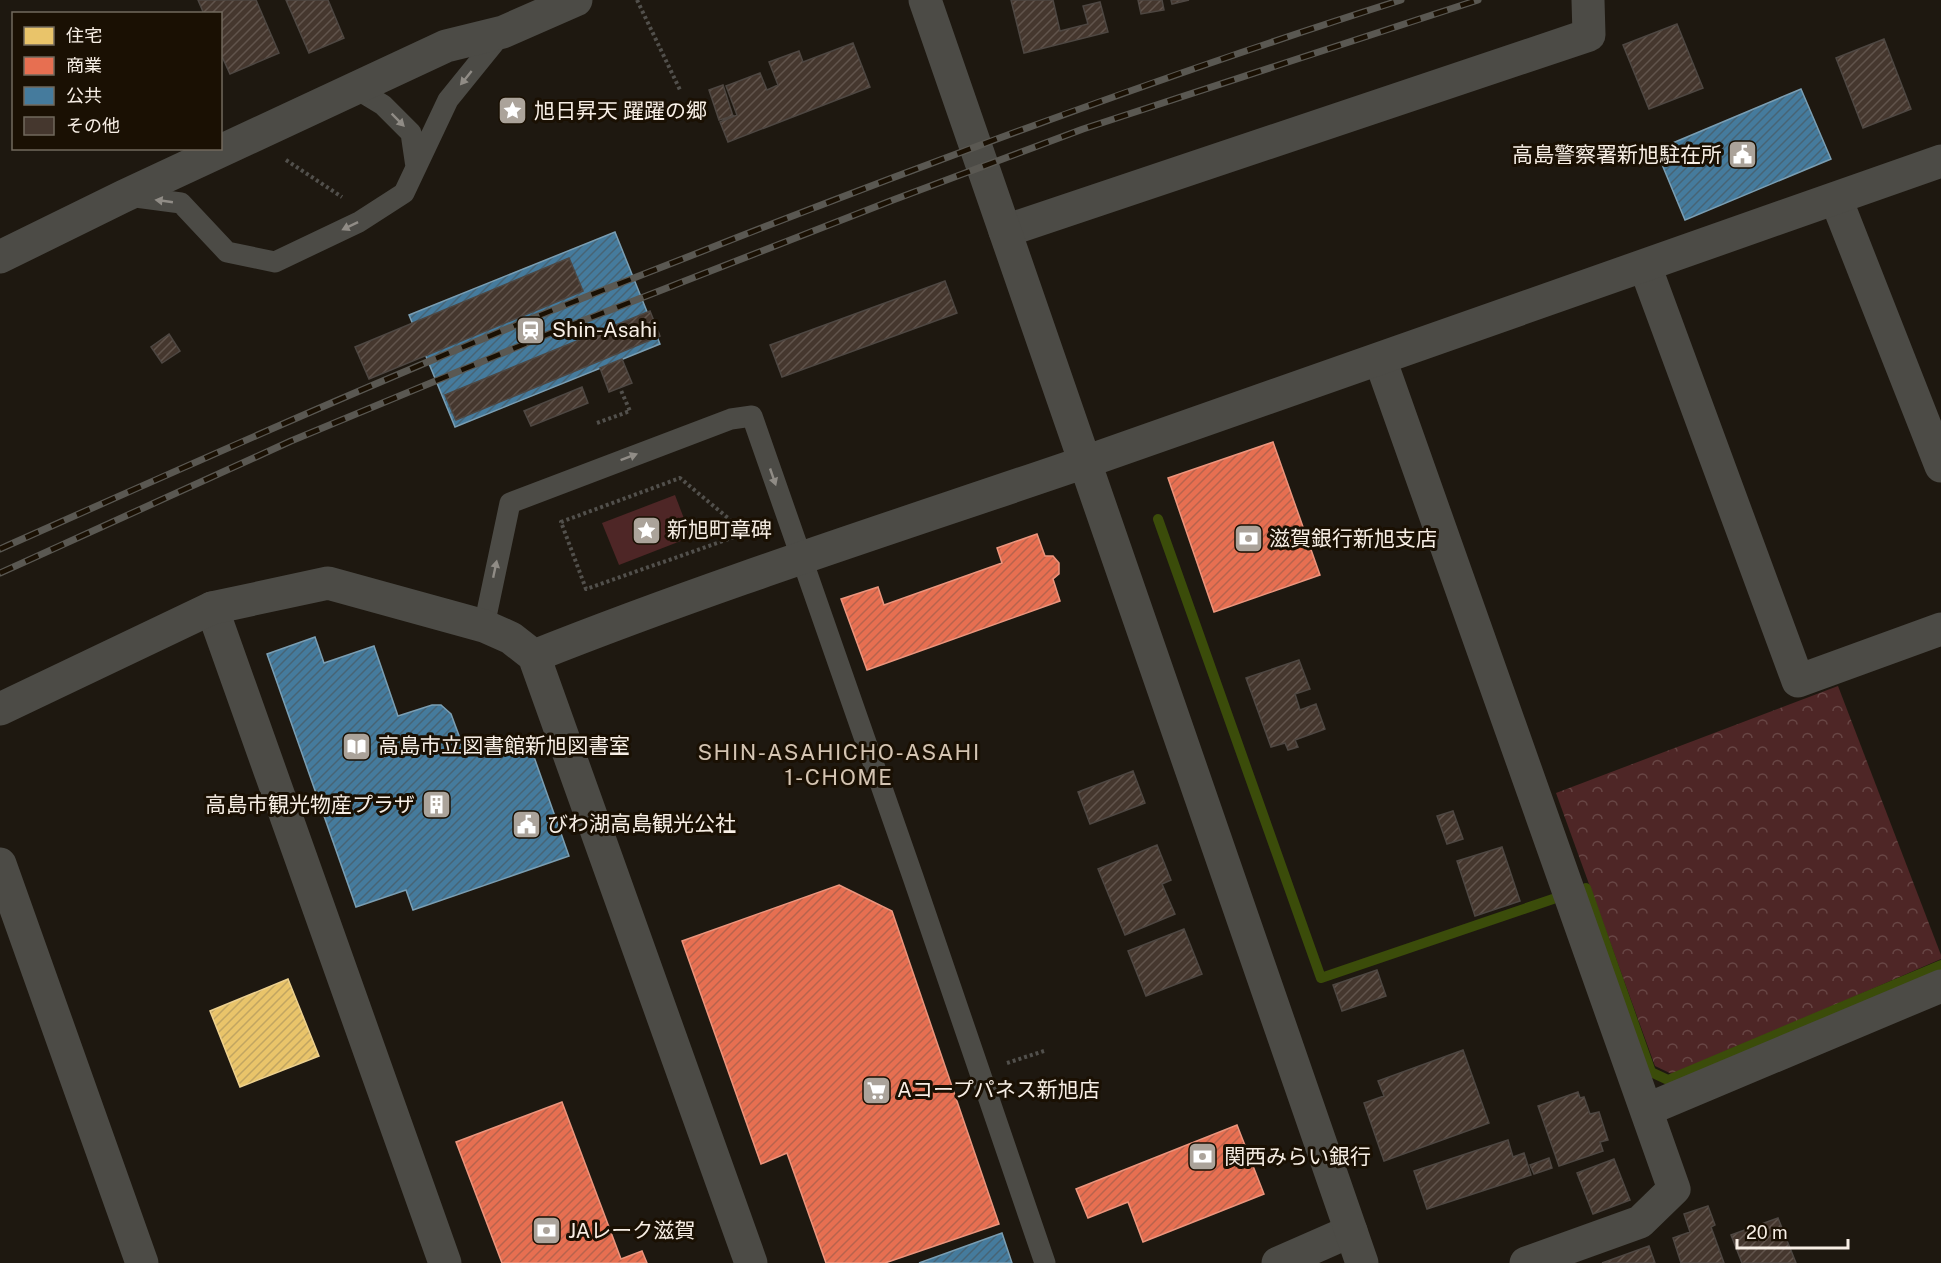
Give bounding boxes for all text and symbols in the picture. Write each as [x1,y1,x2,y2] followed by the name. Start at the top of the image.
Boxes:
[12,12,222,150] legend
[66,25,102,46] text: 住宅
[66,55,102,76] text: 商業
[461,70,473,85] one-way arrow
[66,85,102,106] text: 公共
[497,95,529,127] place icon: 旭日昇天 躍躍の郷
[534,98,707,123] place label: 旭日昇天 躍躍の郷
[390,112,404,126] one-way arrow
[66,115,120,136] text: その他
[1727,139,1759,171] public building icon: 高島警察署新旭駐在所
[1512,142,1722,167] place label: 高島警察署新旭駐在所
[155,197,174,206] one-way arrow
[342,222,359,231] one-way arrow
[515,314,547,346] station icon: Shin-Asahi
[552,317,657,342] place label: Shin-Asahi
[620,452,638,462] one-way arrow
[769,468,779,486] one-way arrow
[630,514,662,546] place icon: 新旭町章碑
[667,517,772,542] place label: 新旭町章碑
[1232,523,1264,555] bank icon: 滋賀銀行新旭支店
[1269,526,1437,551] place label: 滋賀銀行新旭支店
[491,559,500,578] one-way arrow
[341,730,373,762] library icon: 高島市立図書館新旭図書室
[378,733,630,758] place label: 高島市立図書館新旭図書室
[697,739,981,790] district label: SHIN-ASAHICHO-ASAHI 1-CHOME
[420,789,452,821] building icon: 高島市観光物産プラザ
[205,792,415,817] place label: 高島市観光物産プラザ
[510,808,542,840] public building icon: びわ湖高島観光公社
[547,811,736,836] place label: びわ湖高島観光公社
[860,1074,892,1106] supermarket icon: Aコープパネス新旭店
[897,1077,1100,1102] place label: Aコープパネス新旭店
[1187,1141,1219,1173] bank icon: 関西みらい銀行
[1224,1144,1371,1169] place label: 関西みらい銀行
[1737,1212,1848,1250] scale bar
[531,1215,563,1247] bank icon: JAレーク滋賀
[568,1218,695,1243] place label: JAレーク滋賀
[1746,1222,1788,1243] text: 20 m

